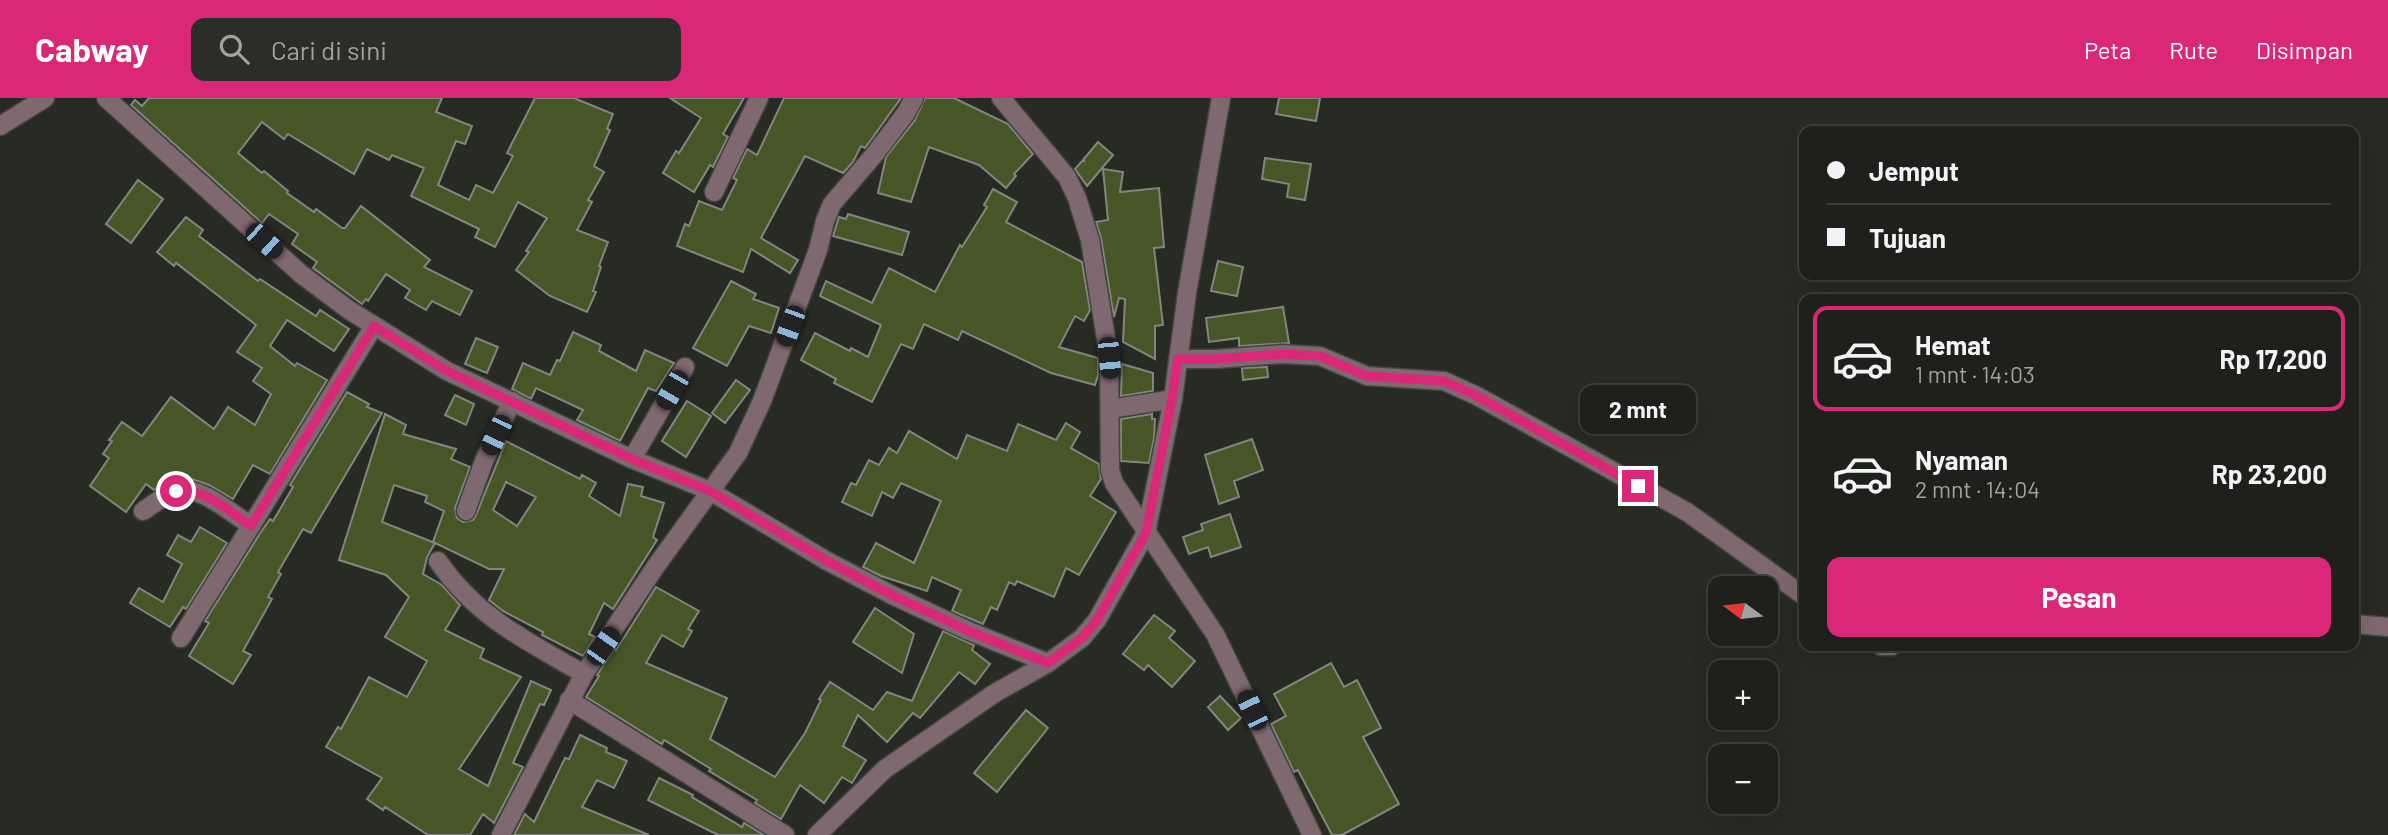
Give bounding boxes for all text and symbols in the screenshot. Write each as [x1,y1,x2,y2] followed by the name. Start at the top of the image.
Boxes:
[191,18,681,81] search box
[35,29,149,69] text: Cabway
[215,30,253,68] icon: search
[271,34,387,65] text: Cari di sini
[2084,35,2131,64] text: Peta
[2169,35,2218,64] text: Rute
[2256,35,2353,64] text: Disimpan
[1869,155,1959,186] text: Jemput
[242,219,287,263] car
[1869,222,1946,253] text: Tujuan
[773,303,808,349] car
[1831,327,1894,390] icon: car
[1915,329,1991,360] text: Hemat
[1097,336,1122,380] car
[2220,343,2327,374] text: Rp 17,200
[1915,360,2035,388] text: 1 mnt · 14:03
[653,367,692,413] car
[1580,384,1696,434] callout: 2 mnt
[1609,395,1667,423] text: 2 mnt
[478,412,515,458] car
[1831,442,1894,505] icon: car
[1915,444,2008,475] text: Nyaman
[2212,458,2327,489] text: Rp 23,200
[1622,470,1654,502] route end
[160,475,192,507] route start
[1915,475,2040,503] text: 2 mnt · 14:04
[1827,557,2331,637] button: Pesan
[1708,576,1778,646] north arrow
[1708,576,1778,814] map controls
[583,623,624,669] car
[1708,660,1778,730] button: +
[1234,687,1271,733] car
[1708,744,1778,814] button: −

